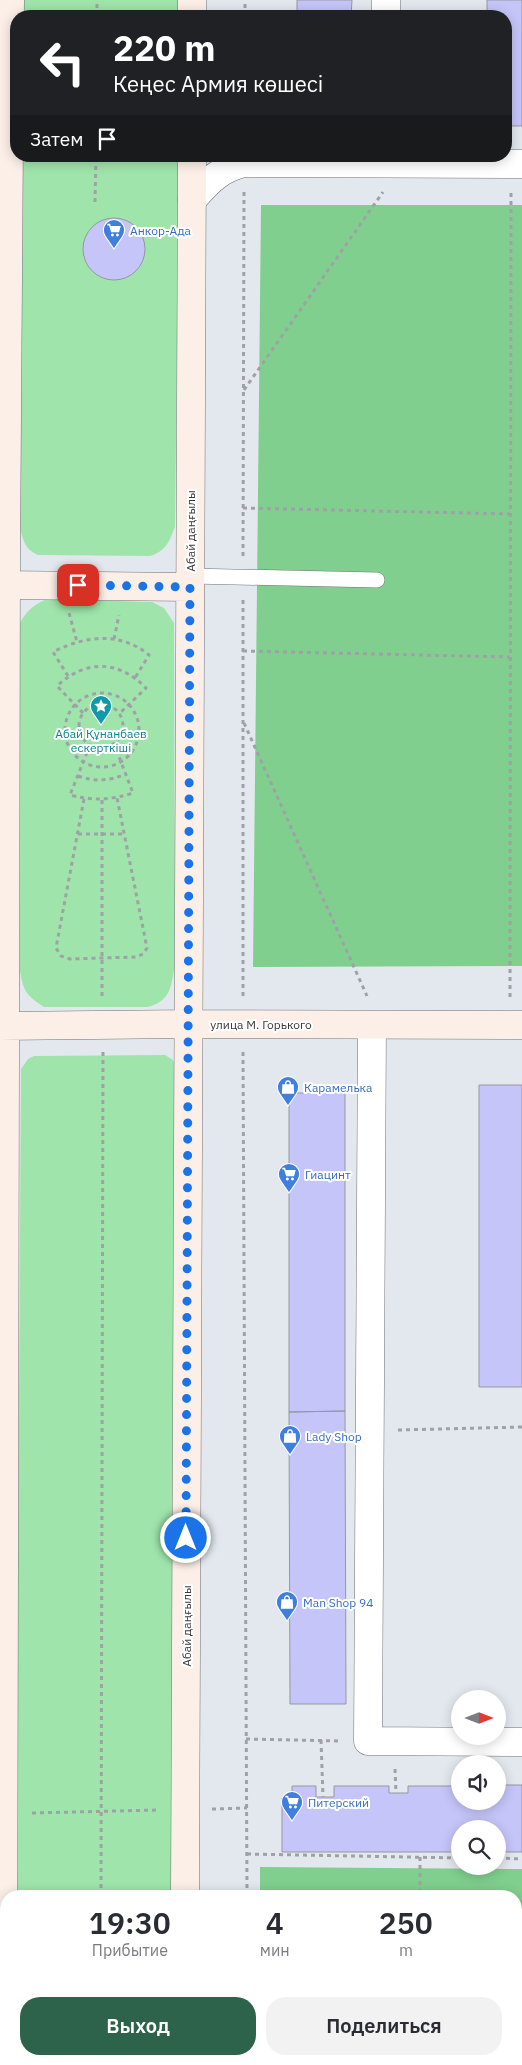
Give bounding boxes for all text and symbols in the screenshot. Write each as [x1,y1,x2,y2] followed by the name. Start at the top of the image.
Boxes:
[113,25,216,71] text: 220 m
[30,30,95,95] icon: left
[113,69,323,98] text: Кеңес Армия көшесі
[93,125,121,153] icon: arrive
[30,127,83,151] text: Затем
[102,218,126,249] supermarket icon: Анкор-Ада
[130,223,192,238] place label: Анкор-Ада
[183,490,198,572] street label: Абай даңғылы
[57,564,99,606] pin
[64,571,92,599] icon: arrive
[89,694,113,725] place icon: Абай Құнанбаев ескерткіші
[55,726,147,755] place label: Абай Құнанбаев ескерткіші
[210,1017,312,1032] street label: улица М. Горького
[276,1075,300,1106] shop icon: Карамелька
[304,1080,373,1095] place label: Карамелька
[277,1162,301,1193] supermarket icon: Гиацинт
[305,1167,351,1182] place label: Гиацинт
[278,1424,302,1455] shop icon: Lady Shop
[306,1429,362,1444] place label: Lady Shop
[159,1511,211,1563] position arrow
[179,1585,194,1667] street label: Абай даңғылы
[275,1590,299,1621] shop icon: Man Shop 94
[303,1595,374,1610] place label: Man Shop 94
[451,1690,506,1745] north arrow
[451,1690,506,1875] map controls
[451,1755,506,1810] button: sound
[280,1790,304,1821] supermarket icon: Питерский
[308,1795,369,1810] place label: Питерский
[451,1820,506,1875] button: search
[89,1903,171,1942] text: 19:30
[266,1903,284,1942] text: 4
[379,1903,433,1942] text: 250
[92,1940,168,1960] text: Прибытие
[260,1940,290,1960] text: мин
[399,1940,413,1960] text: m
[20,1997,256,2055] button: Выход
[266,1997,502,2055] button: Поделиться

